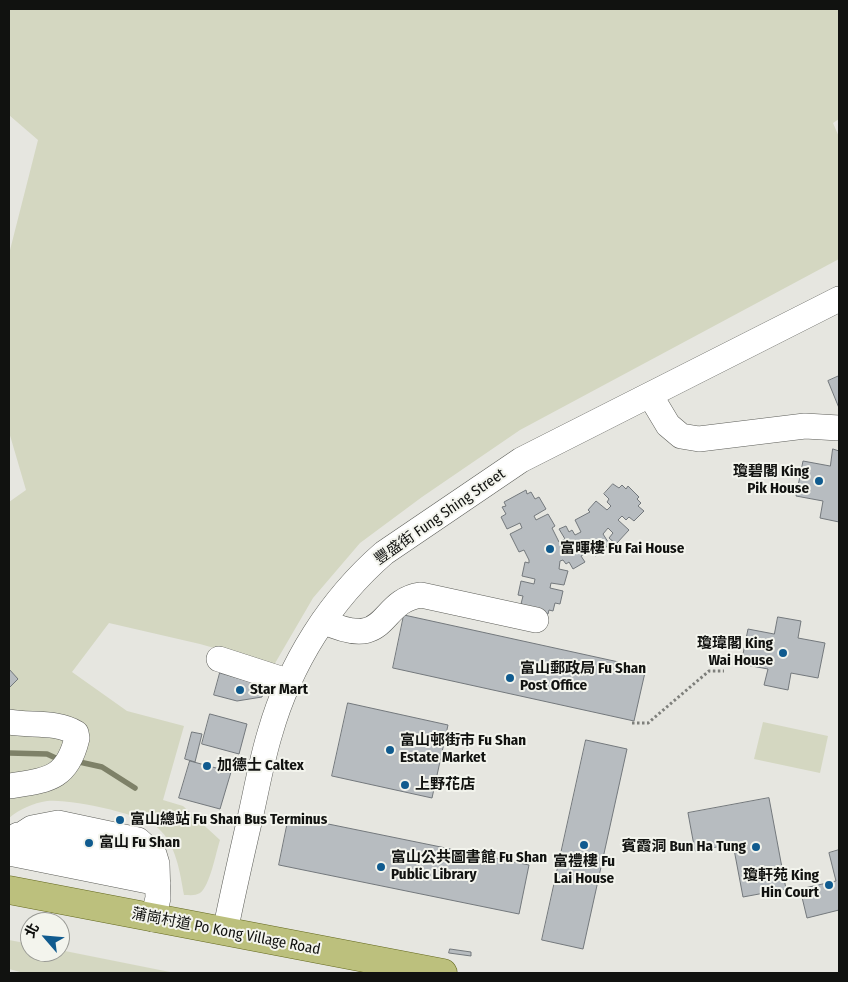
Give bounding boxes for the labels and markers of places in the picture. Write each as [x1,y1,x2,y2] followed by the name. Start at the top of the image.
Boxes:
[733,463,809,498] place label: 瓊碧閣 King Pik House
[813,475,825,487] marker: 瓊碧閣 King Pik House
[560,540,684,558] place label: 富暉樓 Fu Fai House
[544,543,556,555] marker: 富暉樓 Fu Fai House
[697,635,773,670] place label: 瓊瑋閣 King Wai House
[777,647,789,659] marker: 瓊瑋閣 King Wai House
[520,660,646,695] place label: 富山郵政局 Fu Shan Post Office
[504,672,516,684] marker: 富山郵政局 Fu Shan Post Office
[250,681,308,699] place label: Star Mart
[234,684,246,696] marker: Star Mart
[400,732,526,767] place label: 富山邨街市 Fu Shan Estate Market
[384,744,396,756] marker: 富山邨街市 Fu Shan Estate Market
[217,757,304,775] place label: 加德士 Caltex
[201,760,213,772] marker: 加德士 Caltex
[415,776,475,794] place label: 上野花店
[399,779,411,791] marker: 上野花店
[130,811,327,829] place label: 富山總站 Fu Shan Bus Terminus
[114,814,126,826] marker: 富山總站 Fu Shan Bus Terminus
[99,834,180,852] place label: 富山 Fu Shan
[83,837,95,849] marker: 富山 Fu Shan
[621,838,746,856] place label: 賓霞洞 Bun Ha Tung
[578,839,590,851] marker: 富禮樓 Fu Lai House
[750,841,762,853] marker: 賓霞洞 Bun Ha Tung
[391,849,547,884] place label: 富山公共圖書館 Fu Shan Public Library
[553,853,615,888] place label: 富禮樓 Fu Lai House
[375,861,387,873] marker: 富山公共圖書館 Fu Shan Public Library
[743,867,819,902] place label: 瓊軒苑 King Hin Court
[823,879,835,891] marker: 瓊軒苑 King Hin Court

